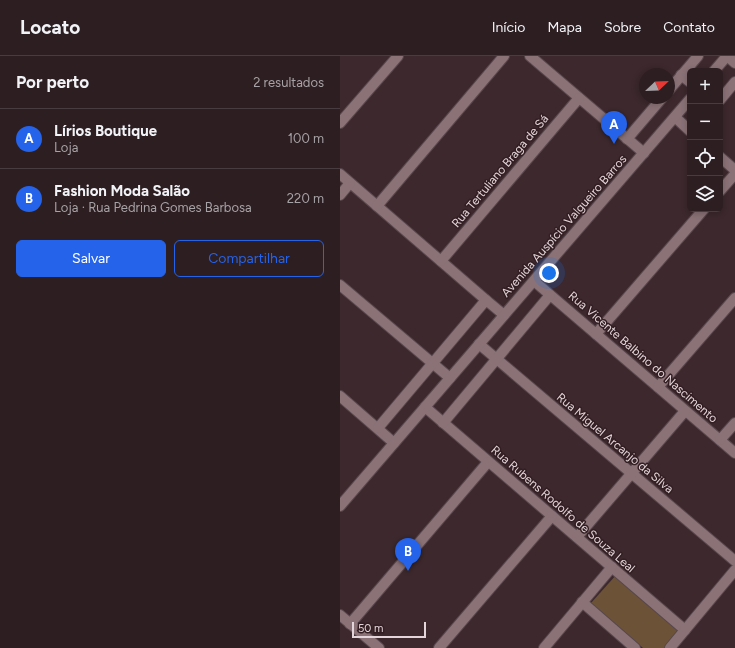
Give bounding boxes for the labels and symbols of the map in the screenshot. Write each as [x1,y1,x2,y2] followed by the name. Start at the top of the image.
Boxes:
[639,68,675,104] north arrow
[601,111,627,144] pin: A
[449,112,551,230] street label: Rua Tertuliano Braga de Sá
[499,152,630,300] street label: Avenida Auspício Valgueiro Barros
[539,263,559,283] your location
[566,288,720,426] street label: Rua Vicente Balbino do Nascimento
[554,390,676,496] street label: Rua Miguel Arcanjo da Silva
[488,443,638,575] street label: Rua Rubens Rodolfo de Souza Leal
[395,538,421,571] pin: B
[352,620,426,639] scale bar

